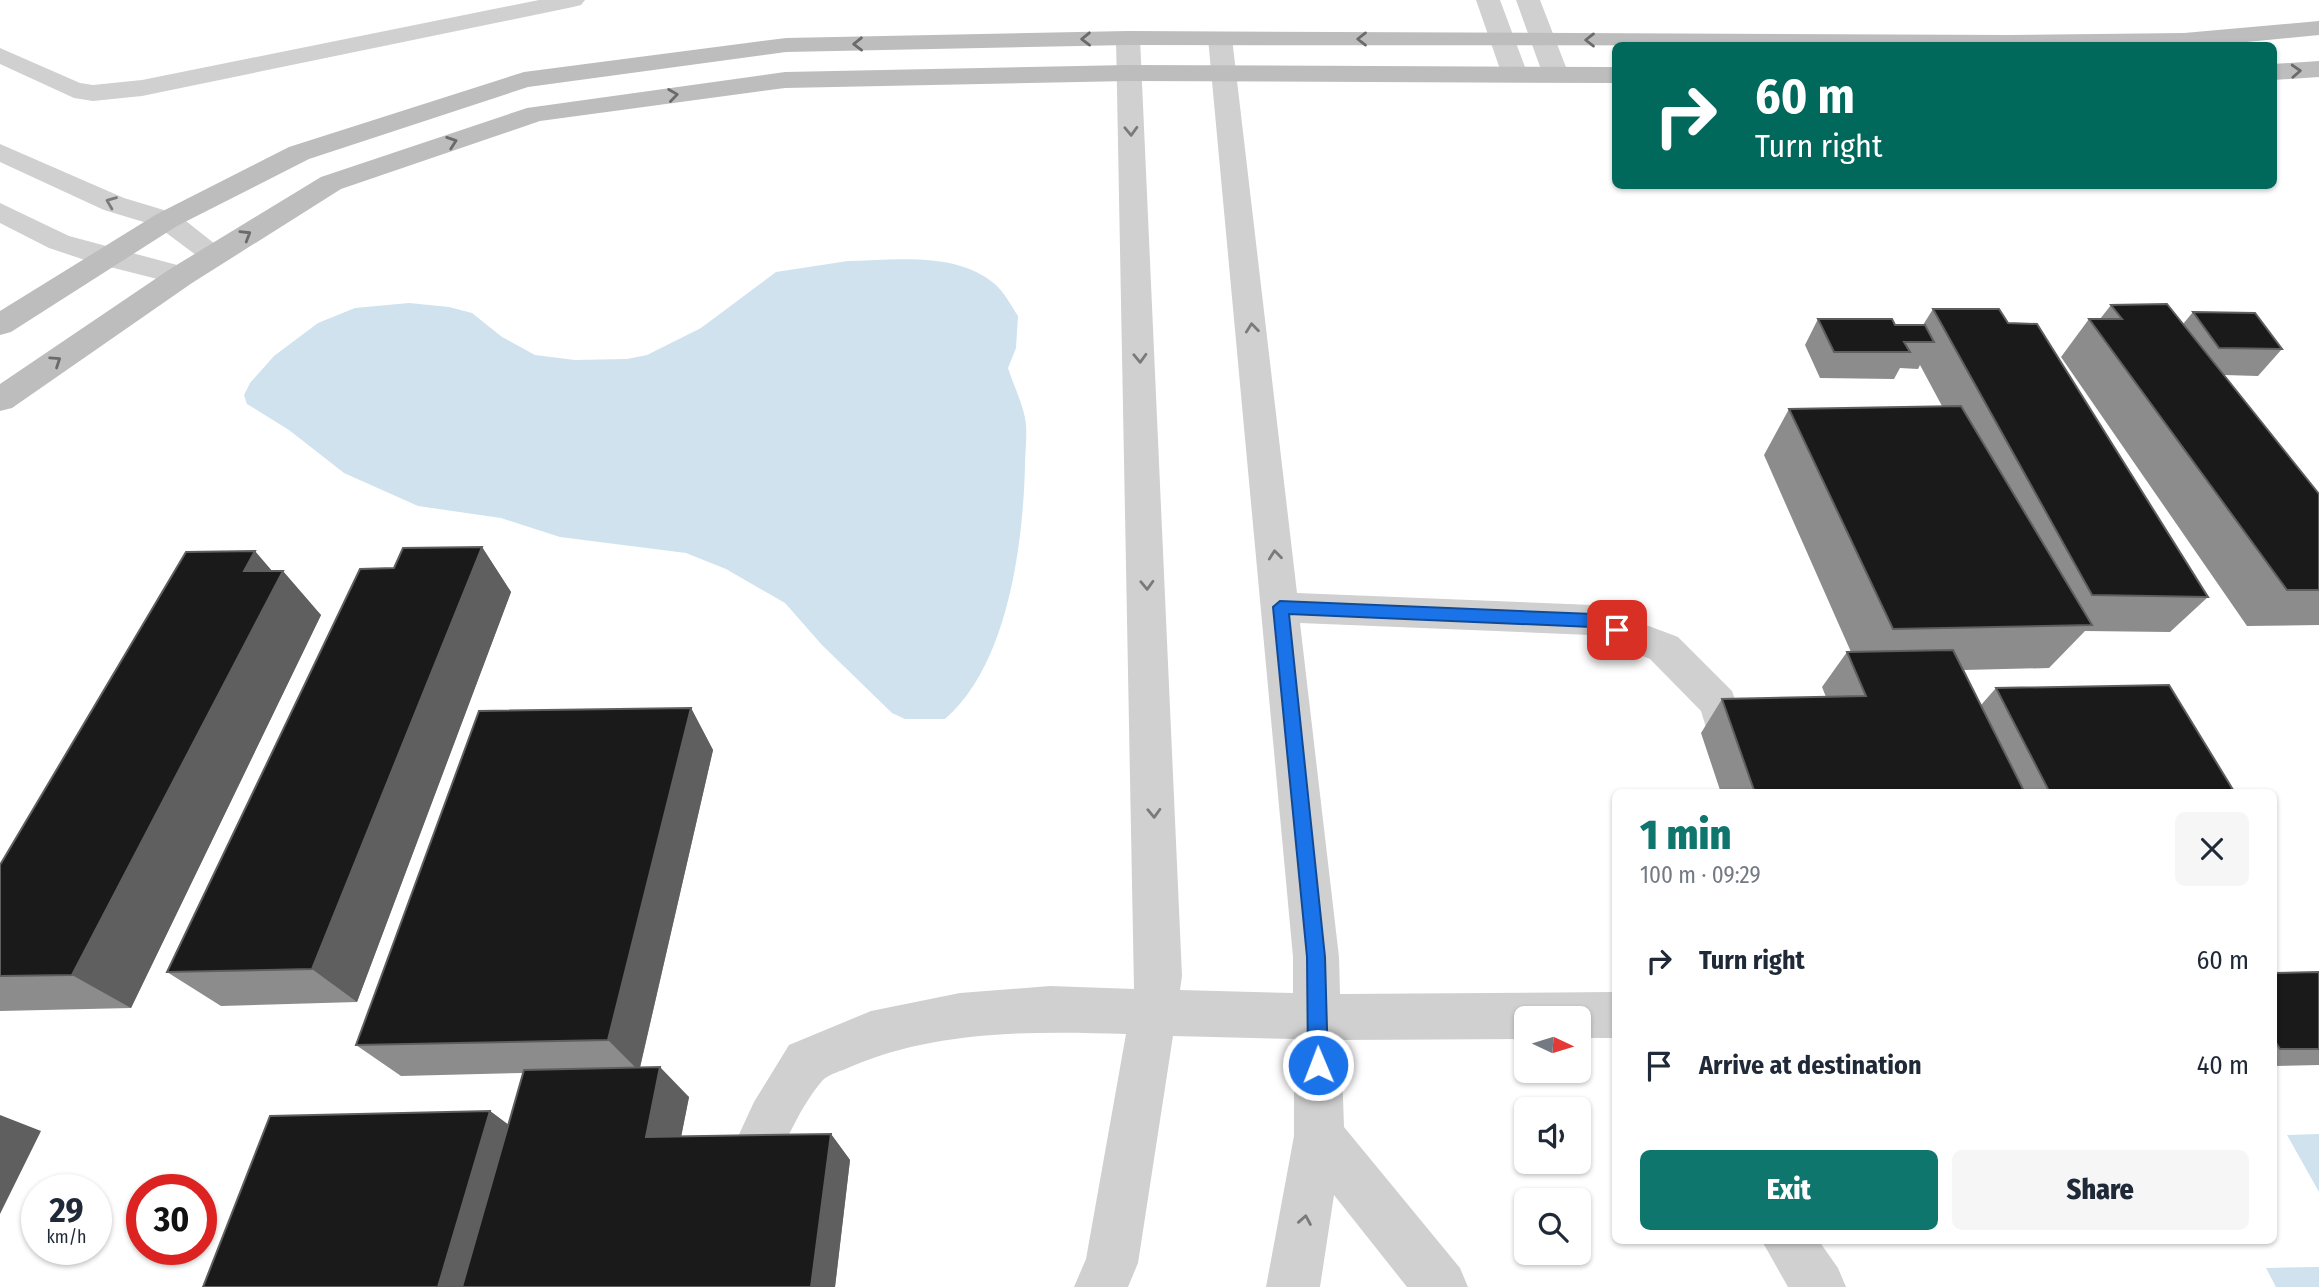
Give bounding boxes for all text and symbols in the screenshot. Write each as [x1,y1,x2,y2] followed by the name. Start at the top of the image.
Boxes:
[1080,31,1091,46] one-way arrow
[1357,31,1367,47] one-way arrow
[1584,32,1595,48] one-way arrow
[853,36,864,51] one-way arrow
[2291,63,2302,78] one-way arrow
[1755,67,1855,126] text: 60 m
[1640,70,1731,161] icon: right
[667,88,679,103] one-way arrow
[1123,125,1138,136] one-way arrow
[1755,127,1882,165] text: Turn right
[445,136,457,150] one-way arrow
[105,197,117,211] one-way arrow
[238,231,251,244] one-way arrow
[1245,322,1260,333] one-way arrow
[1132,353,1147,364] one-way arrow
[48,357,61,369] one-way arrow
[1268,549,1283,560] one-way arrow
[1139,580,1154,591] one-way arrow
[1587,600,1647,660] pin
[1598,611,1636,649] icon: arrive
[1146,808,1162,818] one-way arrow
[1640,810,1731,860] text: 1 min
[2175,812,2249,886] button: close
[1640,861,1761,889] text: 100 m · 09:29
[1640,942,1678,980] icon: right
[1699,945,1805,976] text: Turn right
[2196,945,2249,976] text: 60 m
[1514,1006,1591,1083] north arrow
[1514,1006,1591,1265] map controls
[1281,1028,1355,1102] position arrow
[1640,1047,1678,1085] icon: arrive
[1699,1050,1922,1081] text: Arrive at destination
[2197,1050,2249,1081] text: 40 m
[1514,1097,1591,1174] button: sound
[1640,1150,1938,1230] button: Exit
[1952,1150,2249,1230] button: Share
[126,1174,217,1265] speed limit sign: 30
[1514,1188,1591,1265] button: search
[49,1189,84,1231] text: 29
[1297,1214,1312,1226] one-way arrow
[46,1226,87,1248] text: km/h

